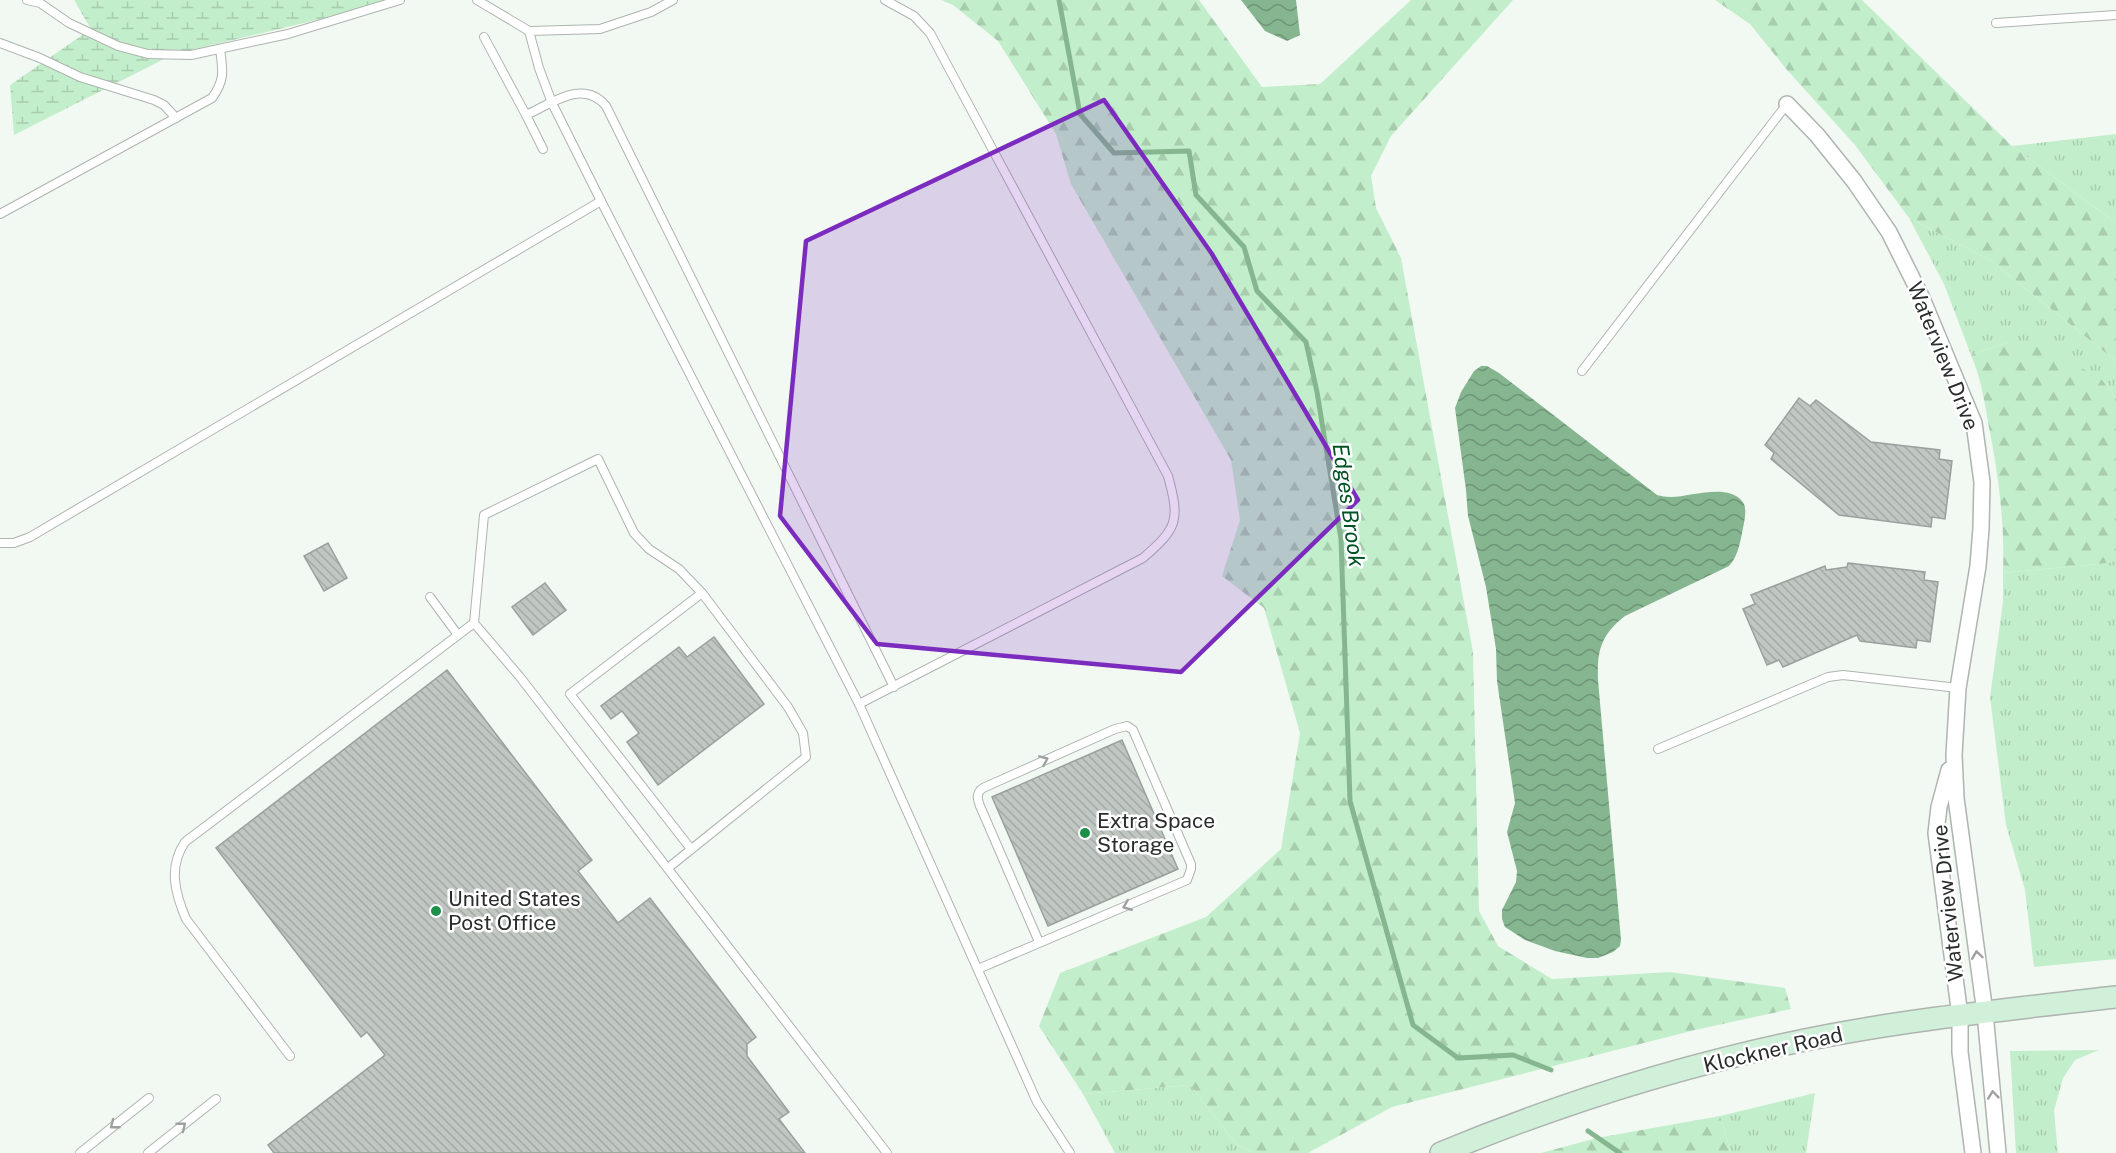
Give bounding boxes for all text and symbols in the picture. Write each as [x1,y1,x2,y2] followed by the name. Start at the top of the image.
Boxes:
[1902,278,1985,434] street label: Waterview Drive
[1327,442,1371,569] water label: Edges Brook
[1037,756,1048,768] one-way arrow
[1097,808,1215,857] place label: Extra Space Storage
[1927,823,1968,983] street label: Waterview Drive
[1078,826,1092,840] marker: Extra Space Storage
[448,886,581,935] place label: United States Post Office
[1122,899,1133,911] one-way arrow
[429,904,443,918] marker: United States Post Office
[1971,950,1983,959] one-way arrow
[1701,1021,1845,1078] street label: Klockner Road
[1987,1090,2000,1099] one-way arrow
[110,1118,121,1129] one-way arrow
[176,1122,187,1133] one-way arrow

